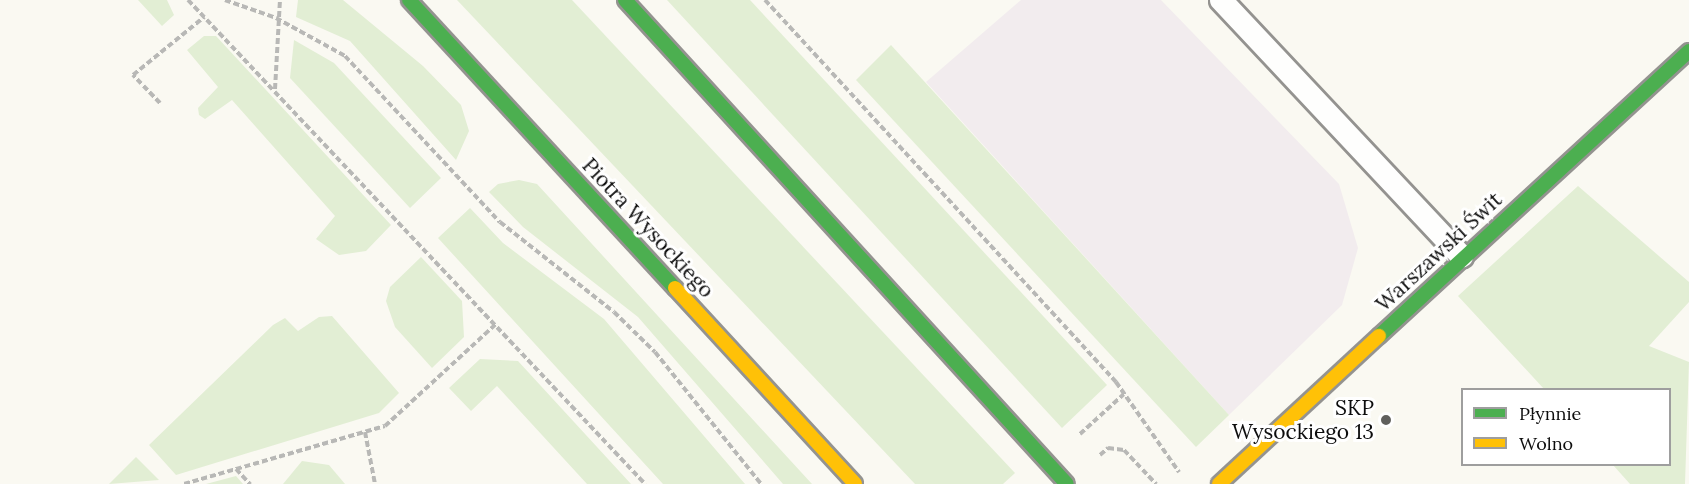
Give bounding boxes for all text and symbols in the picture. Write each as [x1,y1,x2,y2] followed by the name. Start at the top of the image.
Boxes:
[577,153,719,303] street label: Piotra Wysockiego
[1371,187,1507,317] street label: Warszawski Świt
[1461,388,1671,466] legend
[1232,395,1374,445] place label: SKP Wysockiego 13
[1519,402,1581,425] text: Płynnie
[1379,413,1393,427] marker: SKP Wysockiego 13
[1519,432,1573,455] text: Wolno

